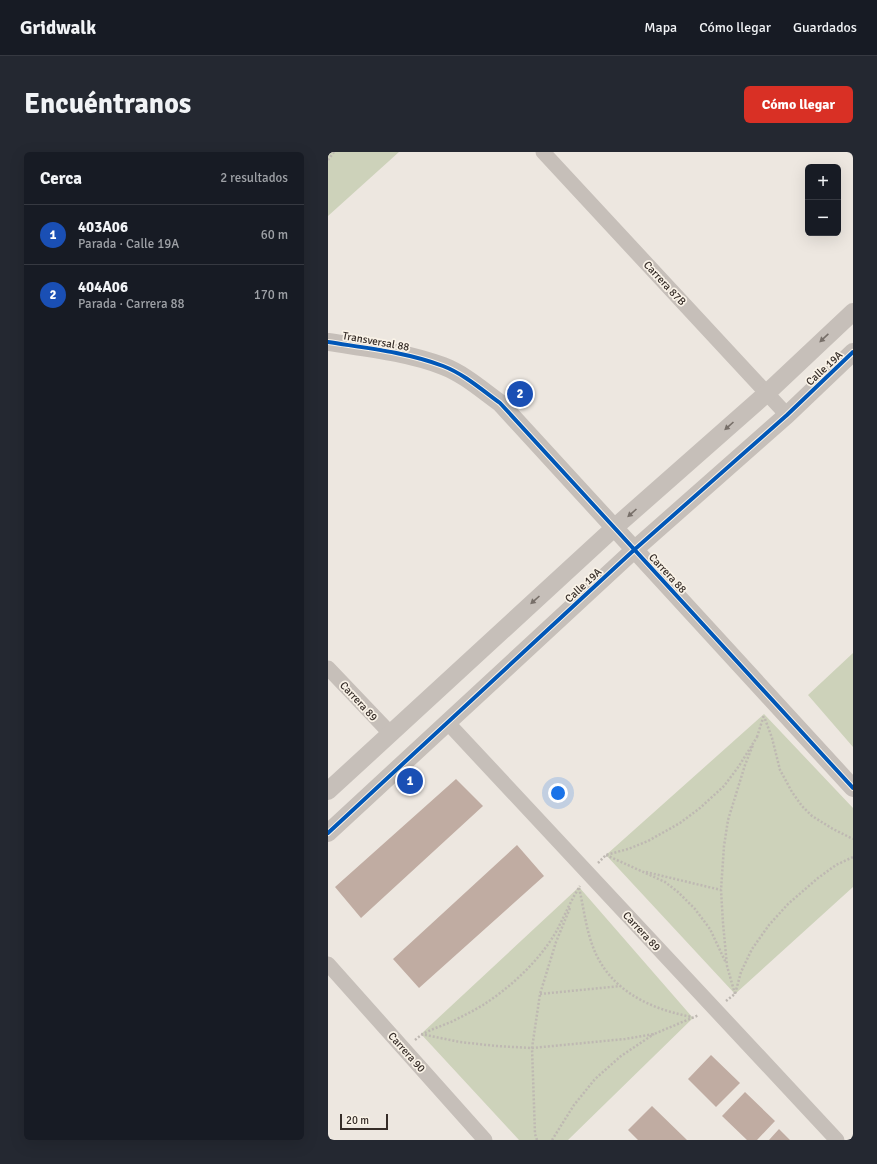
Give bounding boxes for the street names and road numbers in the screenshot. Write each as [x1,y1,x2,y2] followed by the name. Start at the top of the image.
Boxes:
[641,258,689,309] street label: Carrera 87B
[342,329,410,354] street label: Transversal 88
[803,348,845,388] street label: Calle 19A
[646,551,689,596] street label: Carrera 88
[562,565,604,605] street label: Calle 19A
[337,679,380,724] street label: Carrera 89
[620,909,663,954] street label: Carrera 89
[385,1030,428,1075] street label: Carrera 90

